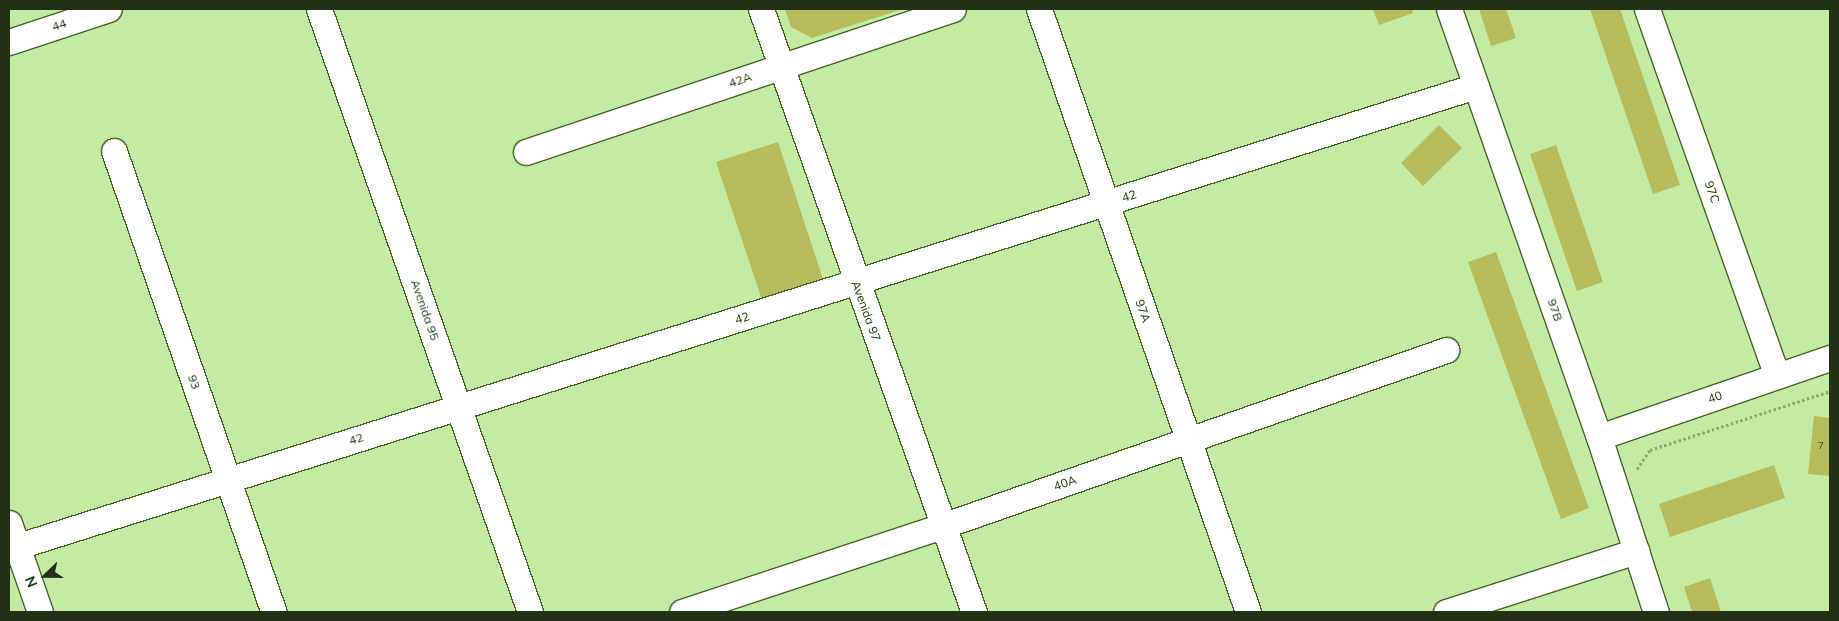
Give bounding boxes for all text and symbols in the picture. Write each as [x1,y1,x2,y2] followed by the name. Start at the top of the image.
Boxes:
[50,16,68,34] street label: 44
[727,69,753,91] street label: 42A
[1702,179,1722,205] street label: 97C
[1120,187,1138,205] street label: 42
[408,278,442,342] street label: Avenida 95
[848,279,884,343] street label: Avenida 97
[1545,297,1565,323] street label: 97B
[1132,298,1154,324] street label: 97A
[733,309,751,327] street label: 42
[185,373,203,391] street label: 93
[1706,388,1724,406] street label: 40
[347,430,365,448] street label: 42
[1818,440,1824,452] house number: 7
[1052,472,1078,494] street label: 40A
[20,551,70,601] north arrow
[21,573,41,590] text: N

